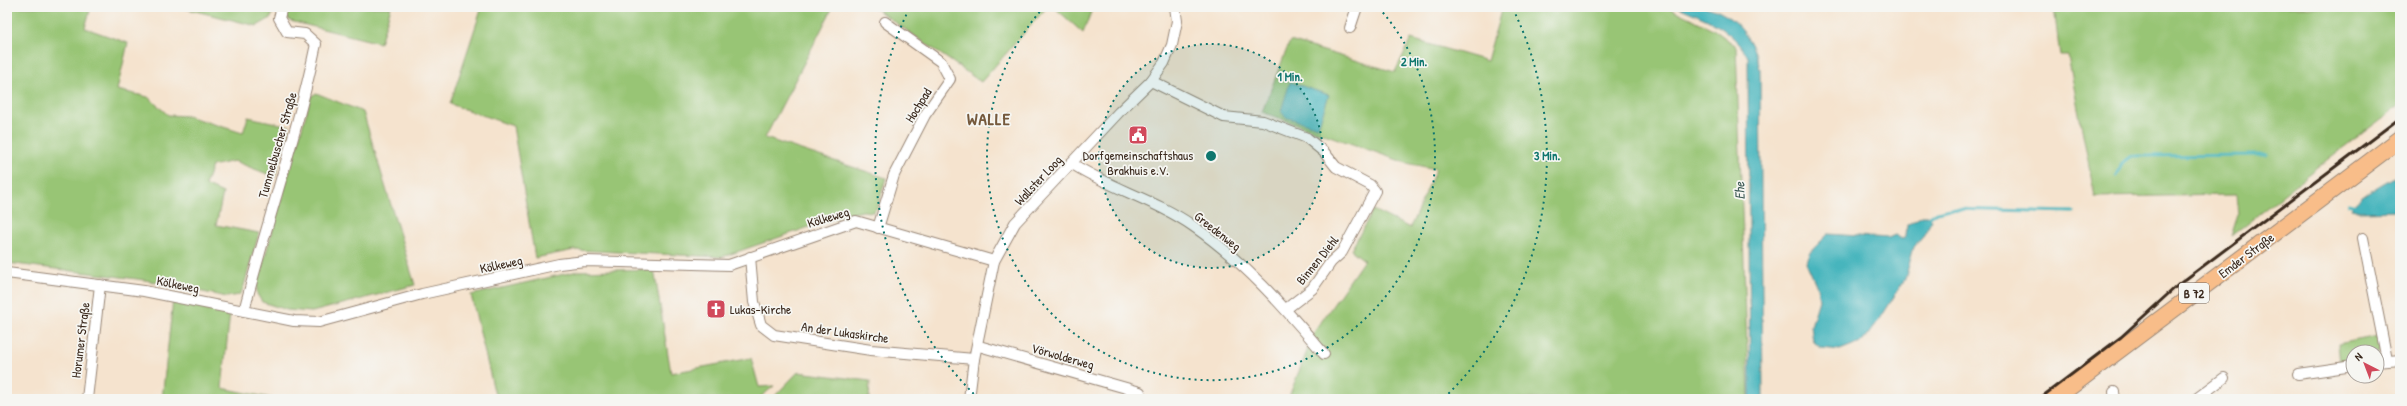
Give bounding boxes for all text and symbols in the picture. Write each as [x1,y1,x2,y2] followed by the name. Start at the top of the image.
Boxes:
[1401,53,1428,70] text: 2 Min.
[1278,68,1303,85] text: 1 Min.
[900,84,936,126] street label: Hochpad
[253,90,301,200] street label: Tummelbuscher Straße
[967,107,1011,130] district label: WALLE
[1127,124,1149,146] public building icon: Dorfgemeinschaftshaus Brakhuis e.V.
[1083,146,1193,179] place label: Dorfgemeinschaftshaus Brakhuis e.V.
[1534,147,1560,164] text: 3 Min.
[1204,149,1218,163] centre of rings
[1010,151,1066,209] street label: Wallster Loog
[1729,180,1749,200] water label: Ehe
[805,202,851,232] street label: Kölkeweg
[1191,207,1245,255] street label: Greedenweg
[2214,228,2278,282] street label: Emder Straße
[1292,231,1343,288] street label: Binnen Diehl
[478,251,524,277] street label: Kölkeweg
[155,271,201,297] street label: Kölkeweg
[2179,283,2209,303] road number: B 72
[705,298,727,320] church icon: Lukas-Kirche
[730,300,791,318] place label: Lukas-Kirche
[66,301,94,379] street label: Horumer Straße
[800,317,890,347] street label: An der Lukaskirche
[1030,338,1097,374] street label: Vörwolderweg
[2345,344,2385,384] north arrow
[2351,349,2365,364] text: N

